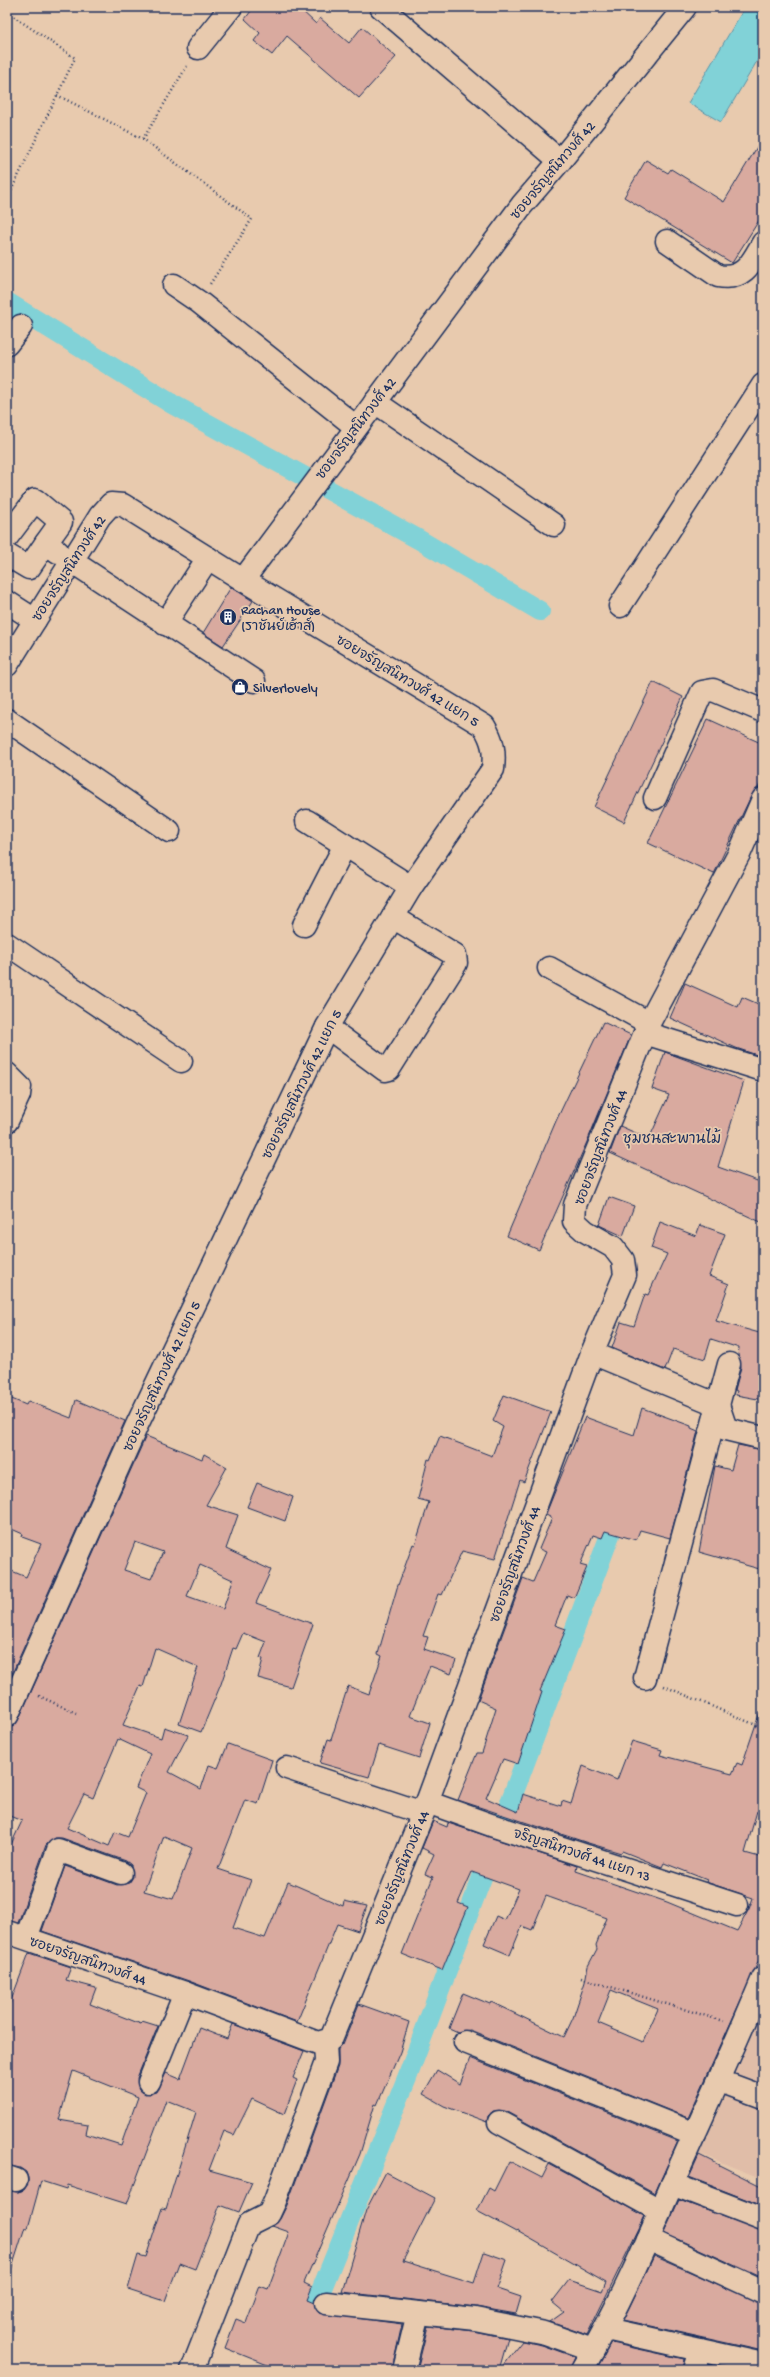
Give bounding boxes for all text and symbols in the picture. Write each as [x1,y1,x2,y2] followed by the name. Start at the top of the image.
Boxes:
[506,117,600,224] street label: ซอยจรัญสนิทวงศ์ 42
[311,373,401,484] street label: ซอยจรัญสนิทวงศ์ 42
[27,511,111,626] street label: ซอยจรัญสนิทวงศ์ 42
[241,603,321,636] place label: Rachan House (ราชันย์เฮ้าส์)
[218,607,238,627] building icon: Rachan House (ราชันย์เฮ้าส์)
[332,630,483,732] street label: ซอยจรัญสนิทวงศ์ 42 แยก 5
[230,677,250,697] shop icon: Silverlovely
[253,681,318,698] place label: Silverlovely
[257,1006,347,1163] street label: ซอยจรัญสนิทวงศ์ 42 แยก 5
[570,1086,632,1208] street label: ซอยจรัญสนิทวงศ์ 44
[623,1128,721,1149] district label: ชุมชนสะพานไม้
[118,1298,206,1455] street label: ซอยจรัญสนิทวงศ์ 42 แยก 5
[485,1503,545,1625] street label: ซอยจรัญสนิทวงศ์ 44
[370,1807,434,1929] street label: ซอยจรัญสนิทวงศ์ 44
[510,1823,653,1887] street label: จริญสนิทวงศ์ 44 แยก 13
[26,1932,149,1991] street label: ซอยจรัญสนิทวงศ์ 44

